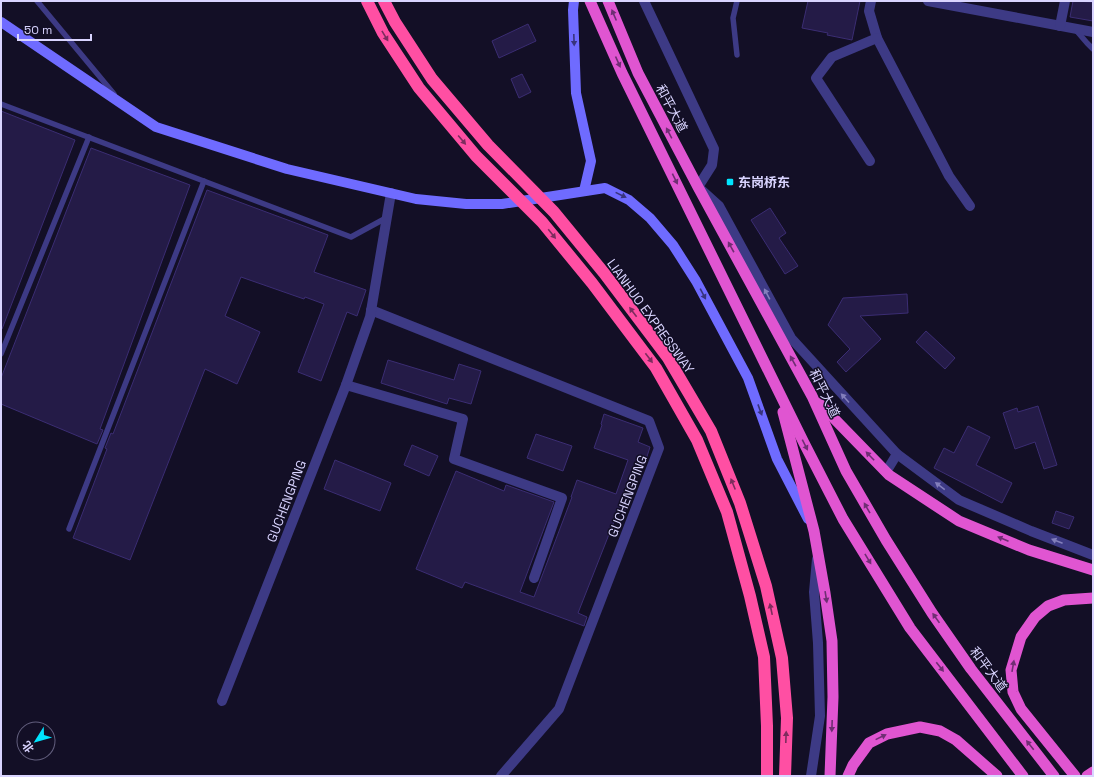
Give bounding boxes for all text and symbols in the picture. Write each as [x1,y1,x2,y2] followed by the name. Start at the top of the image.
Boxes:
[610,9,616,21] one-way arrow
[18,16,91,42] scale bar
[24,22,52,38] text: 50 m
[381,30,388,42] one-way arrow
[571,34,577,47] one-way arrow
[615,57,621,68] one-way arrow
[652,81,691,135] street label: 和平大道
[666,127,673,139] one-way arrow
[458,134,467,145] one-way arrow
[672,173,678,185] one-way arrow
[738,174,790,191] place label: 东岗桥东
[725,177,735,187] marker: 东岗桥东
[615,192,626,199] one-way arrow
[547,228,556,239] one-way arrow
[727,241,734,253] one-way arrow
[603,256,698,377] street label: LIANHUO EXPRESSWAY
[699,288,706,300] one-way arrow
[764,289,771,300] one-way arrow
[630,307,638,317] one-way arrow
[645,353,653,364] one-way arrow
[790,356,797,367] one-way arrow
[806,366,844,420] street label: 和平大道
[840,393,850,403] one-way arrow
[757,405,763,417] one-way arrow
[802,439,809,451] one-way arrow
[865,451,875,461] one-way arrow
[604,453,651,540] street label: GUCHENGPING
[263,458,310,545] street label: GUCHENGPING
[729,478,735,490] one-way arrow
[934,482,945,490] one-way arrow
[864,502,871,514] one-way arrow
[998,536,1009,542] one-way arrow
[1050,538,1062,544] one-way arrow
[864,553,871,565] one-way arrow
[823,591,829,603] one-way arrow
[767,602,773,615] one-way arrow
[932,613,940,624] one-way arrow
[966,643,1011,695] street label: 和平大道
[1010,660,1016,673] one-way arrow
[936,661,944,672] one-way arrow
[829,720,835,733] one-way arrow
[16,721,56,761] north arrow
[783,731,790,743] one-way arrow
[875,734,887,740] one-way arrow
[19,738,37,756] text: 北
[1025,740,1034,751] one-way arrow

